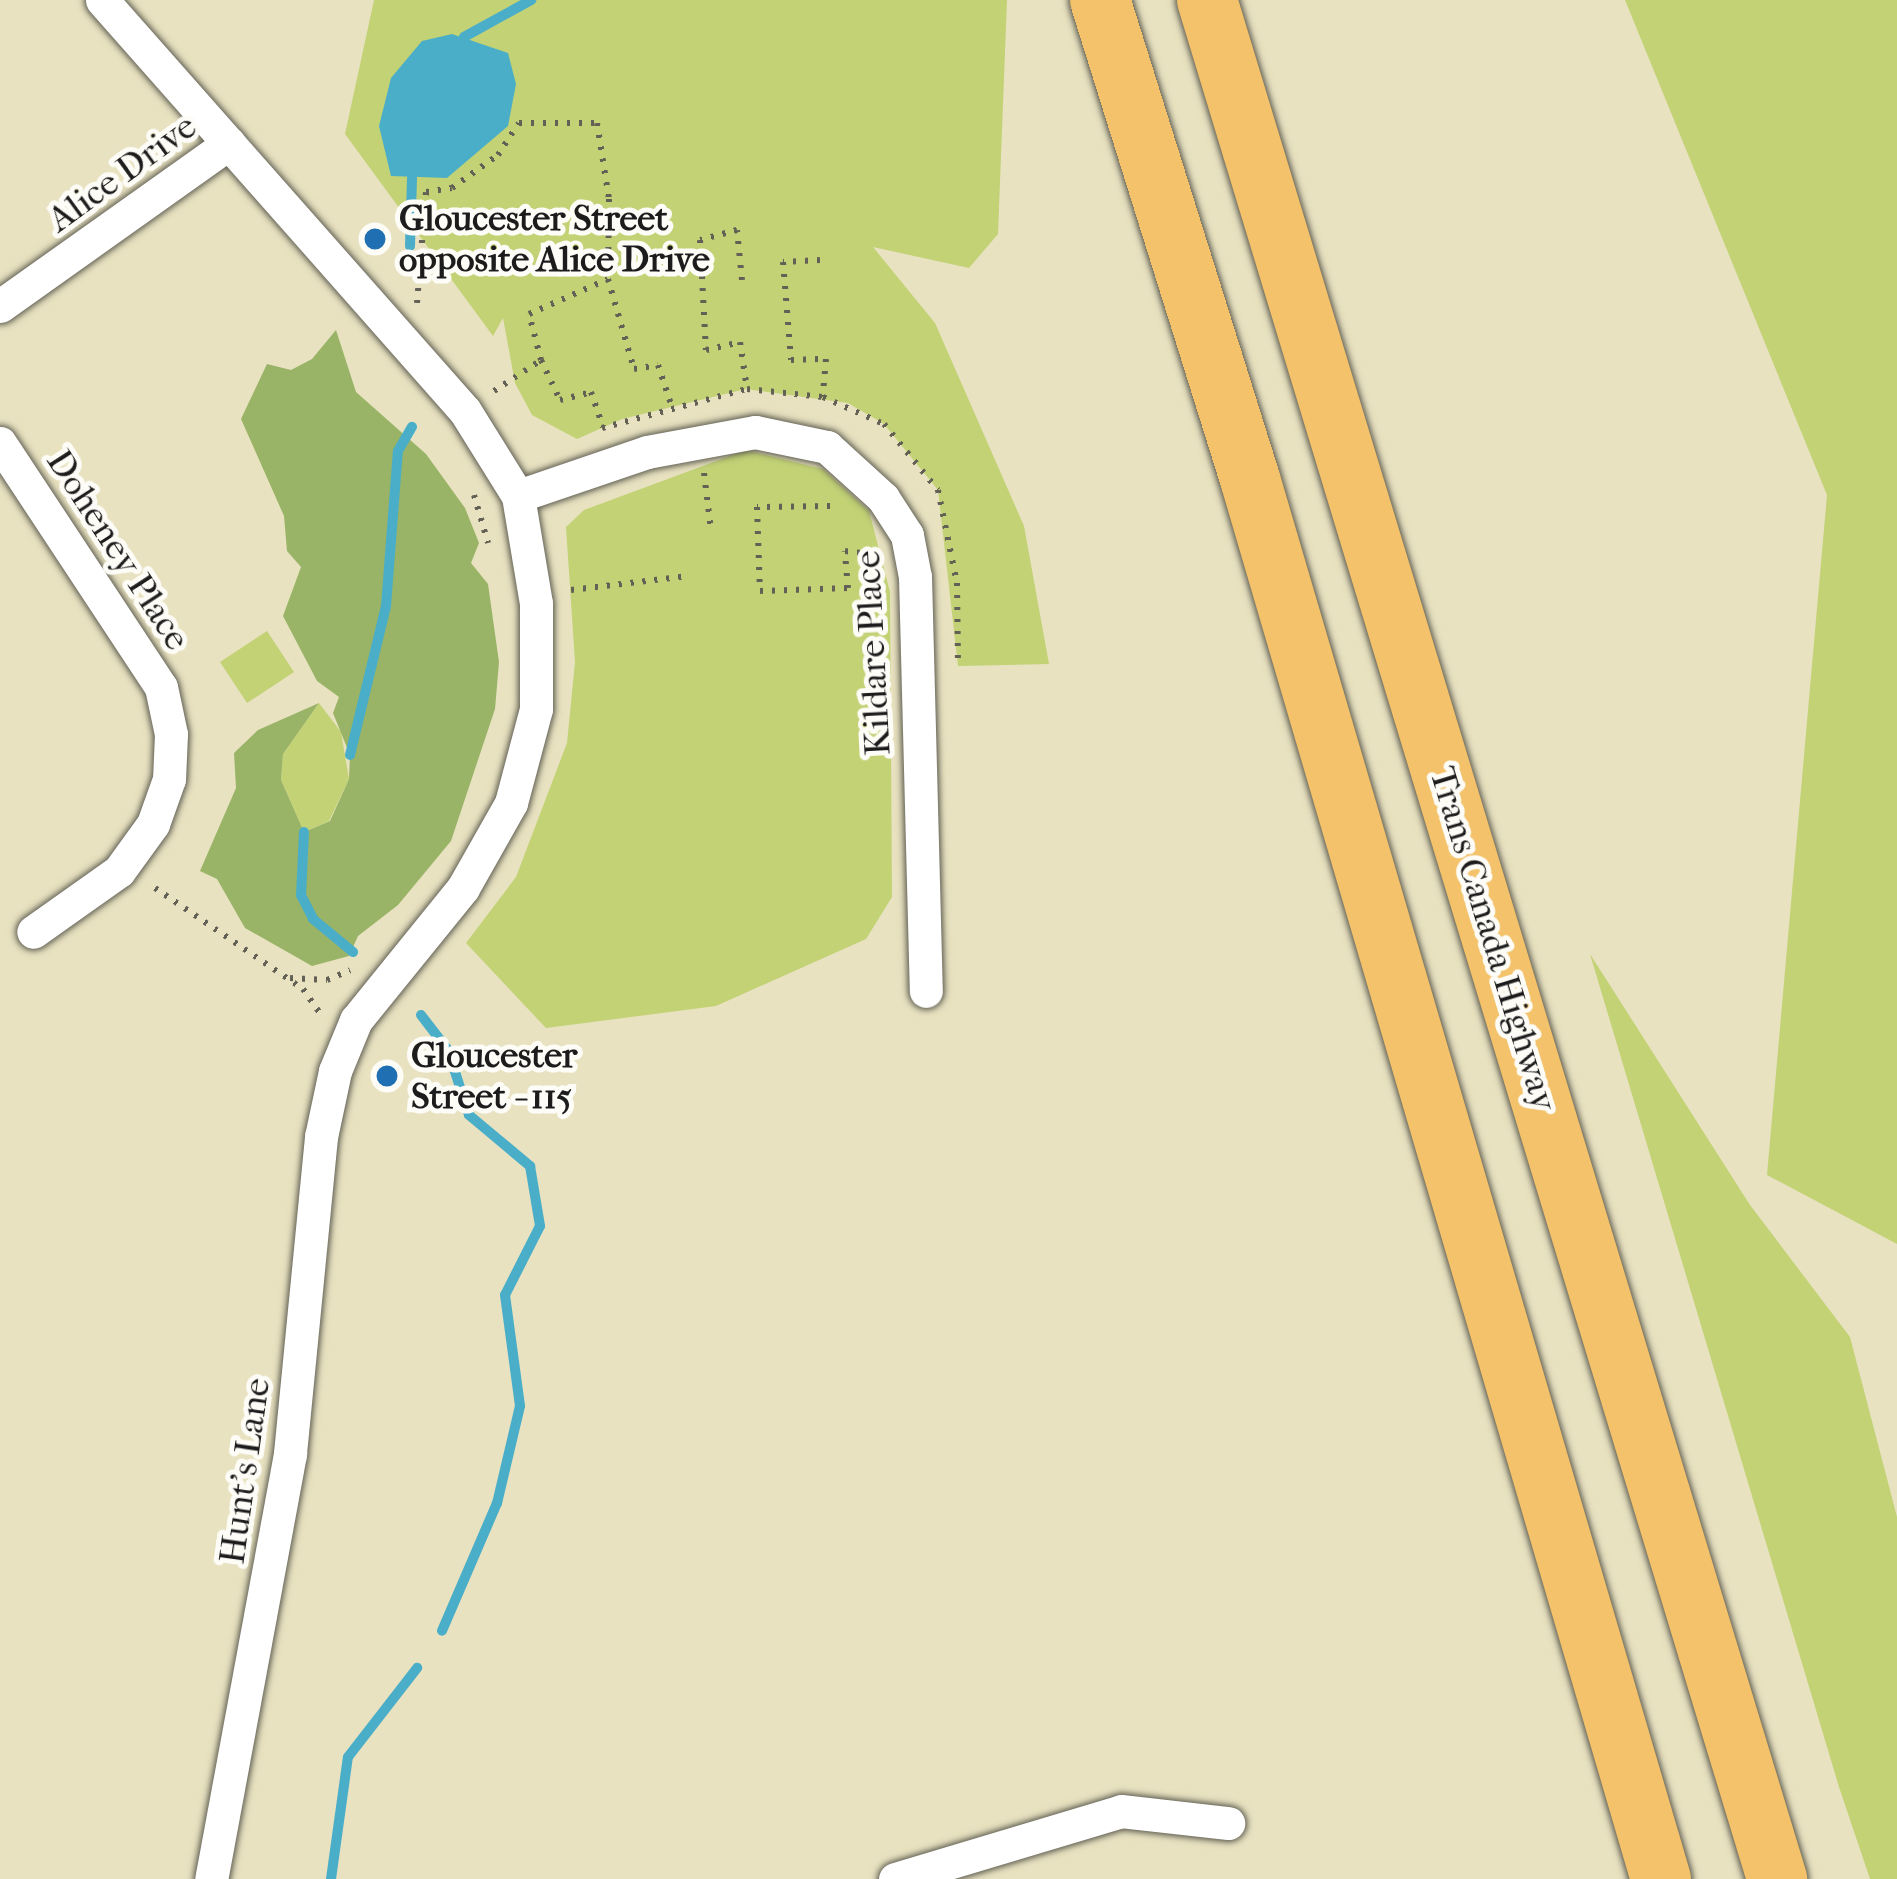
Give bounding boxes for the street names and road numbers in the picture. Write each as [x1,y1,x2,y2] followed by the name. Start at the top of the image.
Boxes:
[39,105,205,241] street label: Alice Drive
[37,442,199,658] street label: Doheney Place
[846,549,900,757] street label: Kildare Place
[1420,762,1566,1116] street label: Trans Canada Highway
[211,1375,279,1567] street label: Hunt's Lane

